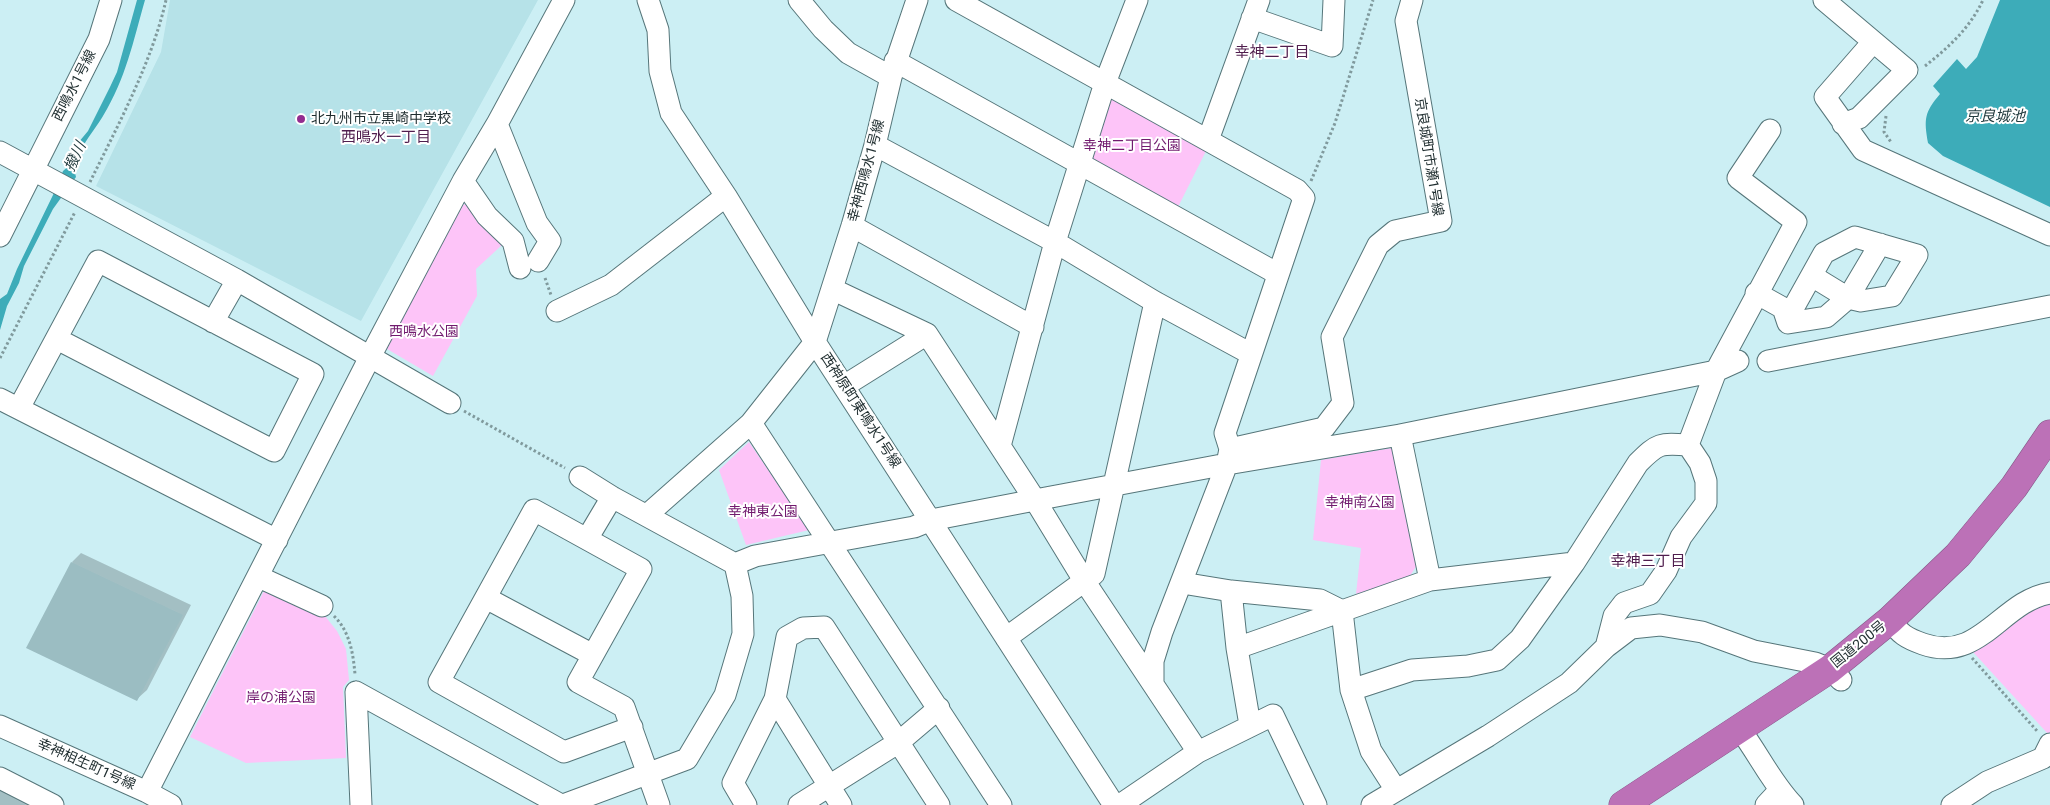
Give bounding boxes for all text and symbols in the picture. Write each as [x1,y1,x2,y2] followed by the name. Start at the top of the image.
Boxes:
[1235,44,1309,62] district label: 幸神二丁目
[50,47,100,125] street label: 西鳴水1号線
[1410,96,1446,218] street label: 京良城町市瀬1号線
[1965,108,2025,126] water label: 京良城池
[311,111,451,127] place label: 北九州市立黒崎中学校
[295,113,307,125] marker: 北九州市立黒崎中学校
[845,118,889,224] street label: 幸神西鳴水1号線
[341,129,431,147] district label: 西鳴水一丁目
[1083,138,1181,154] park label: 幸神二丁目公園
[62,140,90,174] water label: 撥川
[389,324,459,340] park label: 西鳴水公園
[817,350,903,472] street label: 西神原町東鳴水1号線
[1325,495,1395,511] park label: 幸神南公園
[728,504,798,520] park label: 幸神東公園
[1611,553,1685,571] district label: 幸神三丁目
[1828,618,1890,672] street label: 国道200号
[246,690,316,706] park label: 岸の浦公園
[34,736,138,794] street label: 幸神相生町1号線

